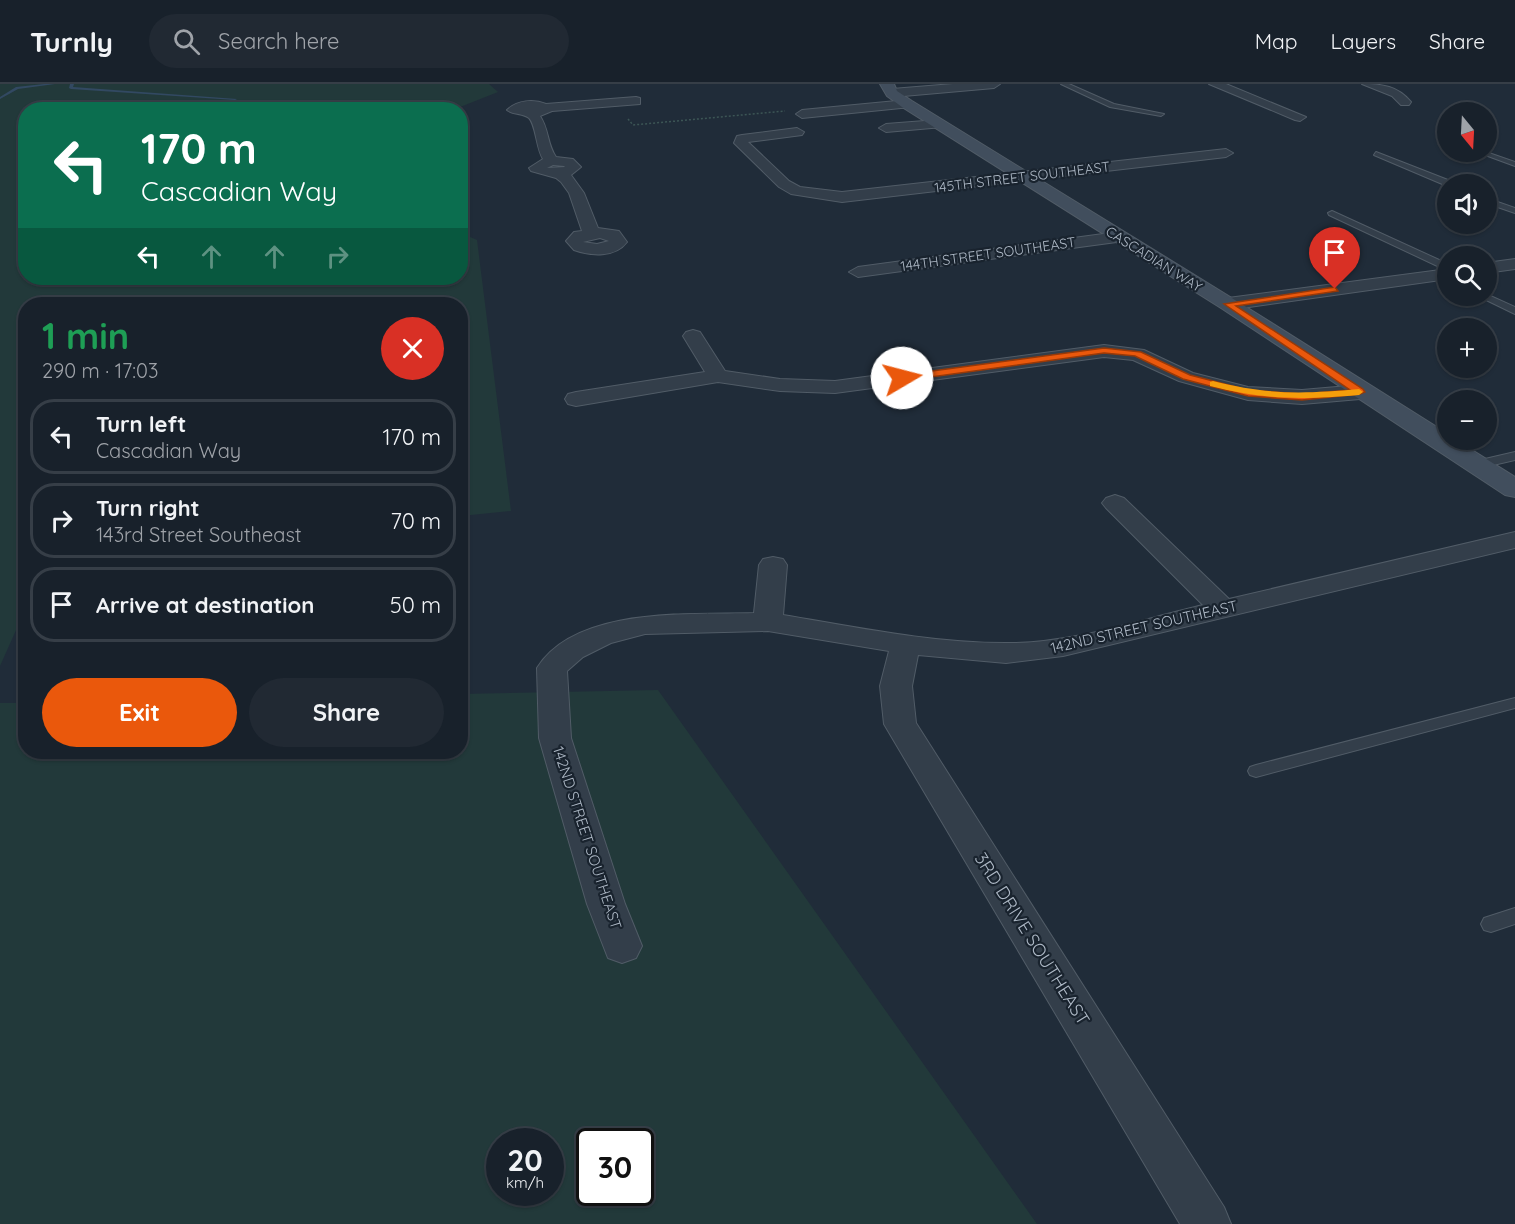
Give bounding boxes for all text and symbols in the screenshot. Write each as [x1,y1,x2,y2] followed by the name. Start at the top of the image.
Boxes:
[149,14,569,68] search box
[30,24,113,59] text: Turnly
[170,25,203,58] icon: search
[218,27,339,55] text: Search here
[1255,28,1298,54] text: Map
[1331,28,1396,54] text: Layers
[1429,28,1485,54] text: Share
[1437,102,1497,162] north arrow
[1437,102,1497,450] map controls
[141,122,257,175] text: 170 m
[42,126,120,204] icon: left
[933,157,1111,197] street label: 145TH STREET SOUTHEAST
[141,174,337,208] text: Cascadian Way
[1437,174,1497,234] button: sound
[1102,222,1206,296] street label: CASCADIAN WAY
[1309,227,1360,289] pin
[899,233,1077,275] street label: 144TH STREET SOUTHEAST
[1318,236,1351,269] icon: arrive
[132,240,165,273] icon: left
[195,240,228,273] icon: ahead
[258,240,291,273] icon: ahead
[321,240,354,273] icon: right
[1437,246,1497,306] button: search
[42,313,129,358] text: 1 min
[381,317,444,380] button: close
[1437,318,1497,378] button: +
[870,346,934,410] position arrow
[42,358,158,383] text: 290 m · 17:03
[1437,390,1497,450] button: −
[96,410,186,438] text: Turn left
[45,420,78,453] icon: left
[382,423,441,451] text: 170 m
[96,438,241,463] text: Cascadian Way
[96,494,200,522] text: Turn right
[45,504,78,537] icon: right
[391,507,441,535] text: 70 m
[96,522,302,547] text: 143rd Street Southeast
[45,588,78,621] icon: arrive
[96,591,314,619] text: Arrive at destination
[390,591,441,619] text: 50 m
[1049,596,1239,657] street label: 142ND STREET SOUTHEAST
[42,678,237,747] button: Exit
[249,678,444,747] button: Share
[549,744,626,932] street label: 142ND STREET SOUTHEAST
[970,848,1095,1029] street label: 3RD DRIVE SOUTHEAST
[576,1128,654,1206] speed limit sign: 30
[507,1141,543,1179] text: 20
[506,1173,544,1192] text: km/h

